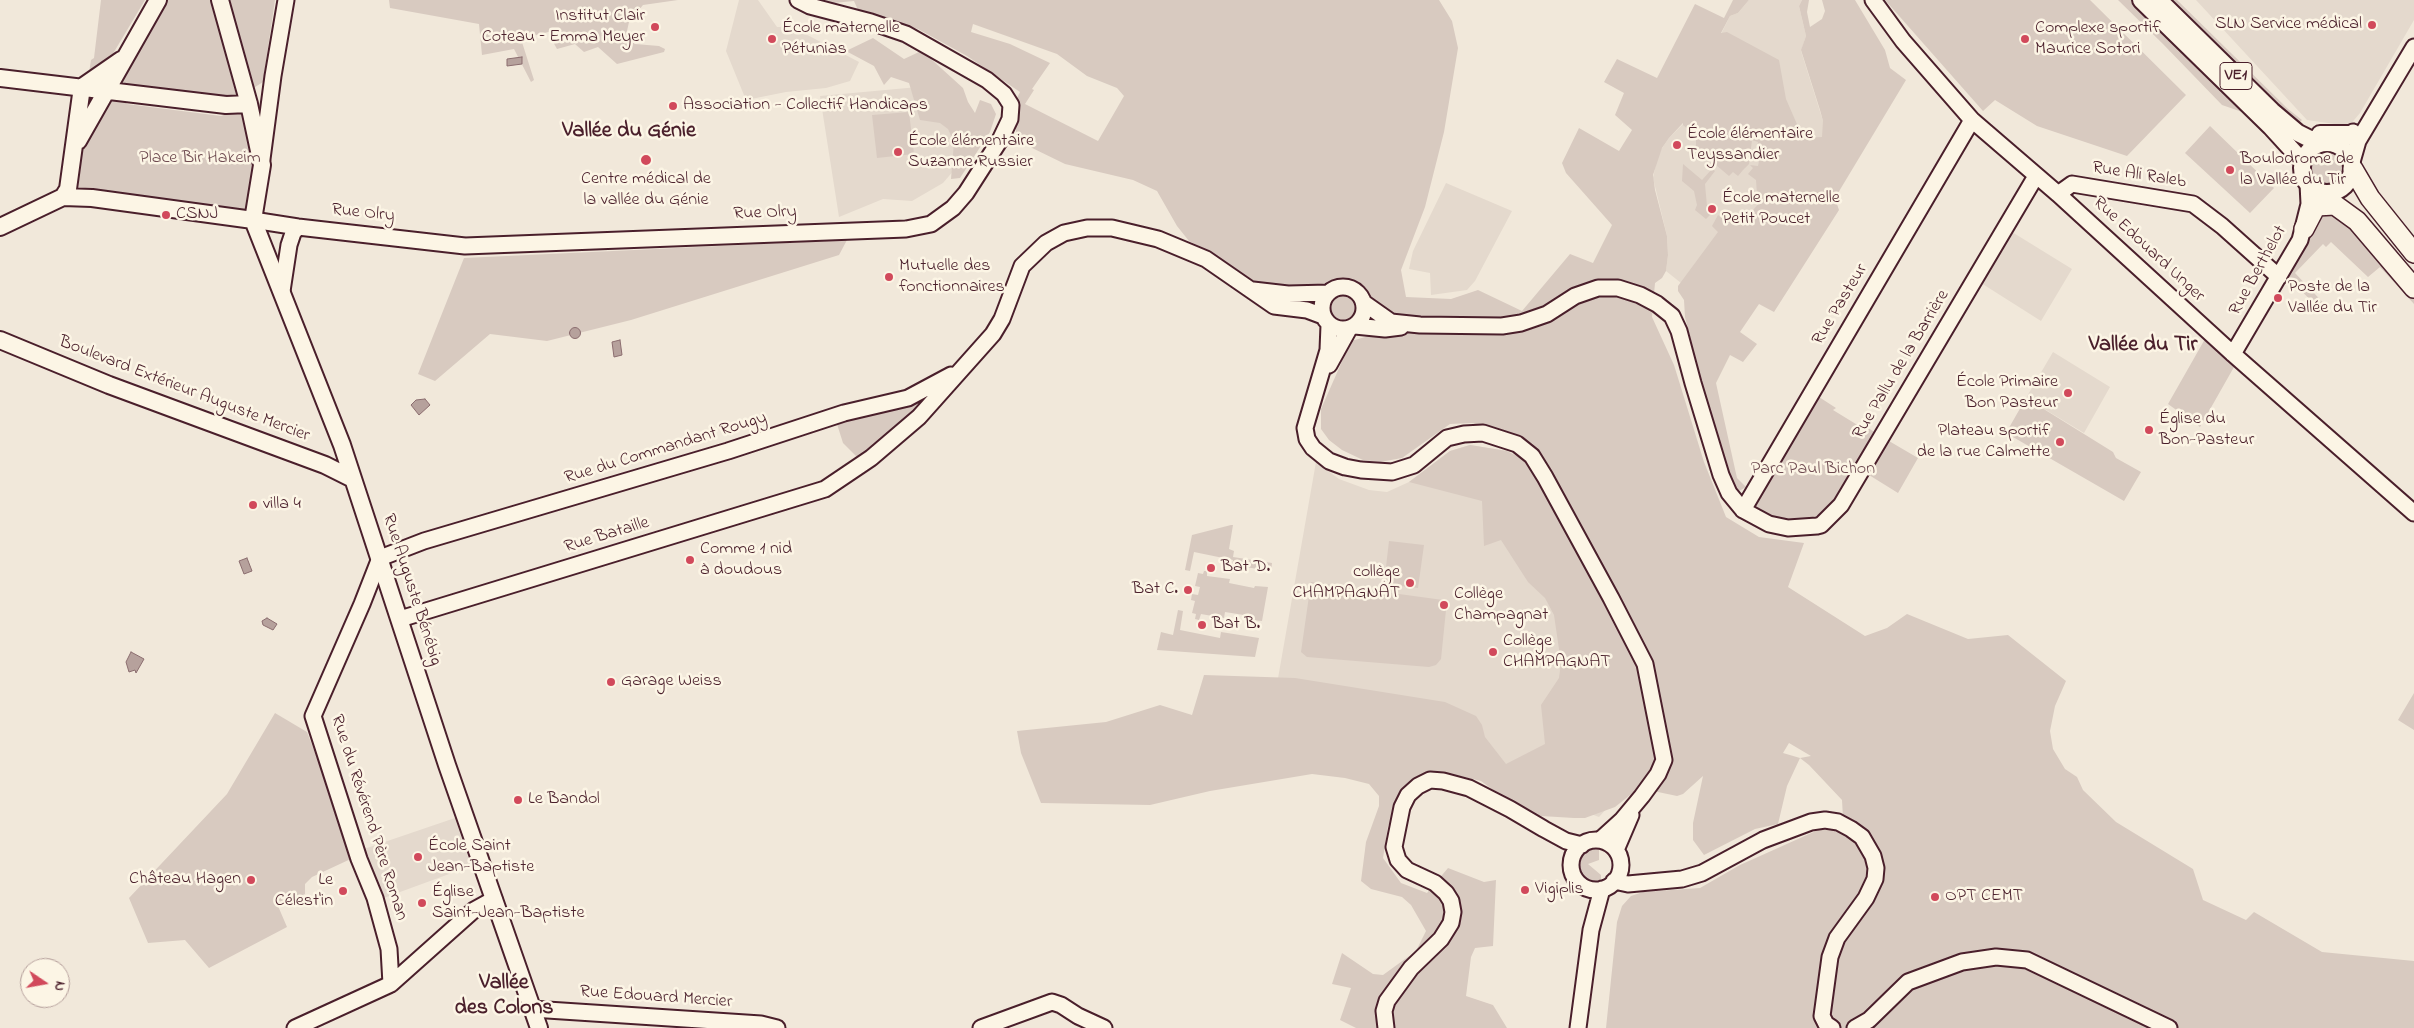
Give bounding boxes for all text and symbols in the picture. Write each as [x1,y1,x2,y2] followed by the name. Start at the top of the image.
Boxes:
[482,6,645,48] place label: Institut Clair Coteau – Emma Meyer
[2215,14,2362,36] place label: SLN Service médical
[782,18,900,60] place label: École maternelle Pétunias
[2035,18,2161,60] place label: Complexe sportif Maurice Sotori
[2366,19,2378,31] marker: SLN Service médical
[649,21,661,33] marker: Institut Clair Coteau – Emma Meyer
[766,33,778,45] marker: École maternelle Pétunias
[2019,33,2031,45] marker: Complexe sportif Maurice Sotori
[2220,62,2252,90] road number: VE1
[683,95,928,117] place label: Association - Collectif Handicaps
[667,100,679,112] marker: Association - Collectif Handicaps
[562,119,696,145] district label: Vallée du Génie
[1687,124,1813,166] place label: École élémentaire Teyssandier
[908,131,1034,173] place label: École élémentaire Suzanne Russier
[1671,139,1683,151] marker: École élémentaire Teyssandier
[892,146,904,158] marker: École élémentaire Suzanne Russier
[139,148,261,170] park label: Place Bir Hakeim
[2240,149,2354,192] place label: Boulodrome de la Vallée du Tir
[639,153,653,167] marker: Centre médical de la vallée du Génie
[2090,158,2188,194] street label: Rue Ali Raleb
[2224,164,2236,176] marker: Boulodrome de la Vallée du Tir
[581,169,711,212] place label: Centre médical de la vallée du Génie
[1722,188,1840,230] place label: École maternelle Petit Poucet
[2088,193,2208,307] street label: Rue Edouard Unger
[330,200,396,228] street label: Rue Olry
[733,202,797,226] street label: Rue Olry
[1706,203,1718,215] marker: École maternelle Petit Poucet
[176,204,218,226] place label: CSNJ
[160,209,172,221] marker: CSNJ
[2225,222,2293,320] street label: Rue Berthelot
[899,256,1005,298] place label: Mutuelle des fonctionnaires
[1808,260,1874,350] street label: Rue Pasteur
[883,271,895,283] marker: Mutuelle des fonctionnaires
[2288,277,2377,320] place label: Poste de la Vallée du Tir
[1849,286,1955,444] street label: Rue Pallu de la Barrière
[2272,292,2284,304] marker: Poste de la Vallée du Tir
[56,332,312,448] street label: Boulevard Extérieur Auguste Mercier
[2089,333,2197,359] district label: Vallée du Tir
[1956,372,2058,414] place label: École Primaire Bon Pasteur
[2062,387,2074,399] marker: École Primaire Bon Pasteur
[562,408,770,490] street label: Rue du Commandant Rougy
[2159,409,2254,452] place label: Église du Bon-Pasteur
[1917,421,2050,464] place label: Plateau sportif de la rue Calmette
[2143,424,2155,436] marker: Église du Bon-Pasteur
[2054,436,2066,448] marker: Plateau sportif de la rue Calmette
[1751,459,1875,481] park label: Parc Paul Bichon
[263,494,301,516] place label: villa 4
[247,499,259,511] marker: villa 4
[376,511,446,669] street label: Rue Auguste Bénébig
[562,513,652,559] street label: Rue Bataille
[700,539,792,582] place label: Comme 1 nid à doudous
[684,554,696,566] marker: Comme 1 nid à doudous
[1221,557,1270,579] place label: Bat D.
[1205,562,1217,574] marker: Bat D.
[1292,562,1400,604] place label: collège CHAMPAGNAT
[1404,577,1416,589] marker: collège CHAMPAGNAT
[1132,579,1178,601] place label: Bat C.
[1182,584,1194,596] marker: Bat C.
[1454,584,1548,626] place label: Collège Champagnat
[1438,599,1450,611] marker: Collège Champagnat
[1212,614,1260,636] place label: Bat B.
[1196,619,1208,631] marker: Bat B.
[1503,631,1611,674] place label: Collège CHAMPAGNAT
[1487,646,1499,658] marker: Collège CHAMPAGNAT
[621,671,722,693] place label: Garage Weiss
[605,676,617,688] marker: Garage Weiss
[324,712,412,924] street label: Rue du Révérend Père Roman
[528,789,600,811] place label: Le Bandol
[512,794,524,806] marker: Le Bandol
[428,836,534,879] place label: École Saint Jean-Baptiste
[412,851,424,863] marker: École Saint Jean-Baptiste
[129,869,241,891] place label: Château Hagen
[275,870,333,912] place label: Le Célest'in
[245,874,257,886] marker: Château Hagen
[1535,879,1584,901] place label: Vigiplis
[432,882,585,924] place label: Église Saint-Jean-Baptiste
[1519,884,1531,896] marker: Vigiplis
[337,885,349,897] marker: Le Célest'in
[1945,886,2023,908] place label: OPT CEMT
[1929,891,1941,903] marker: OPT CEMT
[416,897,428,909] marker: Église Saint-Jean-Baptiste
[20,958,70,1008] north arrow
[455,971,553,1022] district label: Vallée des Colons
[48,979,70,993] text: N
[579,982,733,1014] street label: Rue Edouard Mercier

